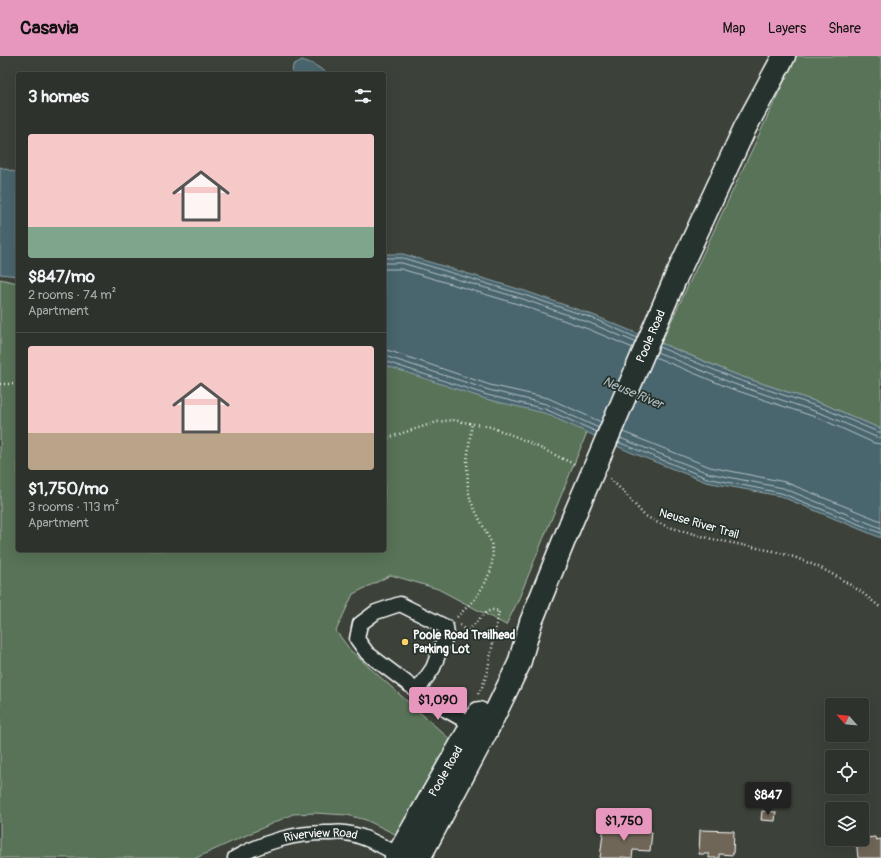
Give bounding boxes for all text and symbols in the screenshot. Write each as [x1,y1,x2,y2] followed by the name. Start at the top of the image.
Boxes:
[20,16,79,40] text: Casavia
[723,20,746,37] text: Map
[768,20,806,37] text: Layers
[828,20,861,37] text: Share
[352,85,374,107] icon: filters
[28,86,89,107] text: 3 homes
[165,160,237,232] icon: home
[28,266,95,287] text: $847/mo
[28,287,116,303] text: 2 rooms · 74 m²
[28,303,89,319] text: Apartment
[633,308,668,365] street label: Poole Road
[165,372,237,444] icon: home
[600,373,668,414] water label: Neuse River
[28,478,108,499] text: $1,750/mo
[28,499,119,515] text: 3 rooms · 113 m²
[657,505,741,543] street label: Neuse River Trail
[28,515,89,531] text: Apartment
[413,628,516,657] place label: Poole Road Trailhead Parking Lot
[400,637,410,647] marker: Poole Road Trailhead Parking Lot
[405,687,471,721] pin: $1,090
[418,692,458,708] text: $1,090
[825,698,869,742] north arrow
[825,698,869,846] map controls
[425,743,466,799] street label: Poole Road
[825,750,869,794] button: locate
[744,782,792,816] pin: $847
[754,787,782,803] text: $847
[825,802,869,846] button: layers
[591,808,657,842] pin: $1,750
[605,813,643,829] text: $1,750
[282,825,359,846] street label: Riverview Road

